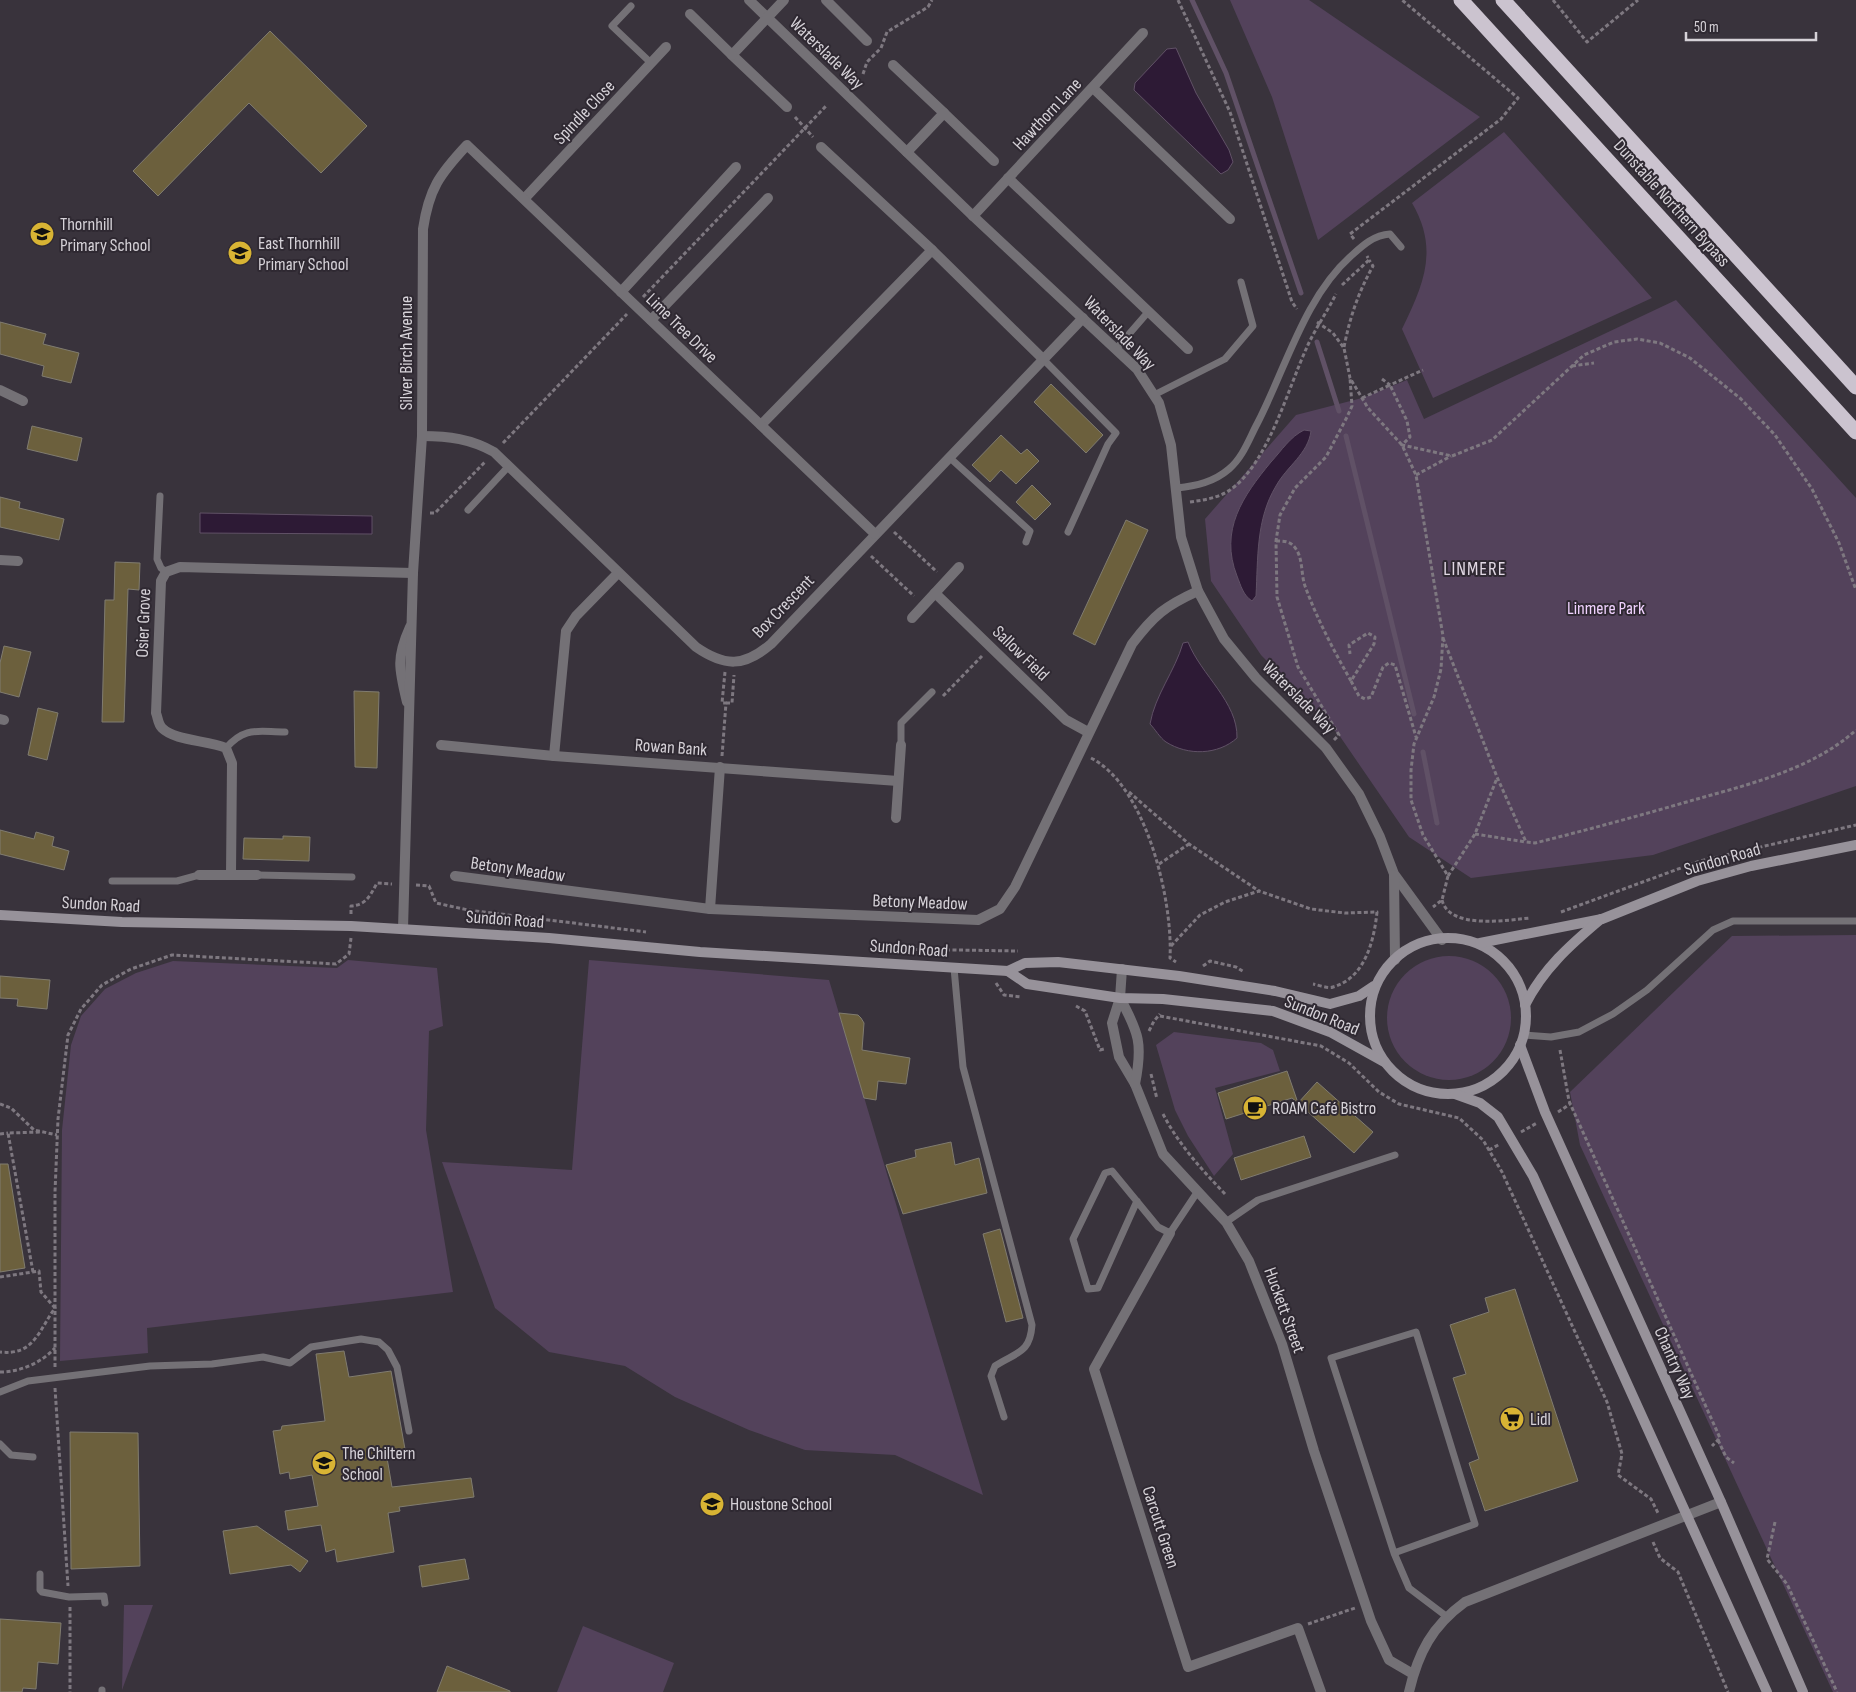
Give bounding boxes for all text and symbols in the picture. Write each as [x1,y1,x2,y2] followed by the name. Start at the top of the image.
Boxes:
[1686,10,1816,42] scale bar
[785,13,868,94] street label: Waterslade Way
[1694,18,1719,37] text: 50 m
[1009,74,1086,155] street label: Hawthorn Lane
[549,76,619,149] street label: Spindle Close
[1609,135,1734,271] street label: Dunstable Northern Bypass
[60,214,151,256] place label: Thornhill Primary School
[29,221,55,247] school or university icon: Thornhill Primary School
[258,233,349,275] place label: East Thornhill Primary School
[227,240,253,266] school or university icon: East Thornhill Primary School
[642,289,722,368] street label: Lime Tree Drive
[1079,292,1160,375] street label: Waterslade Way
[396,296,417,410] street label: Silver Birch Avenue
[1443,558,1507,581] district label: LINMERE
[748,570,819,642] street label: Box Crescent
[132,588,155,658] street label: Osier Grove
[1567,598,1645,619] park label: Linmere Park
[988,621,1053,685] street label: Sallow Field
[1258,656,1340,738] street label: Waterslade Way
[634,734,708,761] street label: Rowan Bank
[1682,839,1763,880] street label: Sundon Road
[469,852,567,887] street label: Betony Meadow
[872,890,968,915] street label: Betony Meadow
[61,892,141,917] street label: Sundon Road
[465,906,545,933] street label: Sundon Road
[869,935,949,962] street label: Sundon Road
[1282,991,1362,1040] street label: Sundon Road
[1242,1095,1268,1121] cafe icon: ROAM Café Bistro
[1272,1098,1376,1119] place label: ROAM Café Bistro
[1259,1265,1310,1356] street label: Huckett Street
[1649,1324,1700,1403] street label: Chantry Way
[1499,1406,1525,1432] supermarket icon: Lidl
[1530,1409,1551,1430] place label: Lidl
[342,1443,416,1485] place label: The Chiltern School
[311,1450,337,1476] school or university icon: The Chiltern School
[1137,1484,1184,1571] street label: Carcutt Green
[699,1491,725,1517] school or university icon: Houstone School
[730,1494,832,1515] place label: Houstone School

